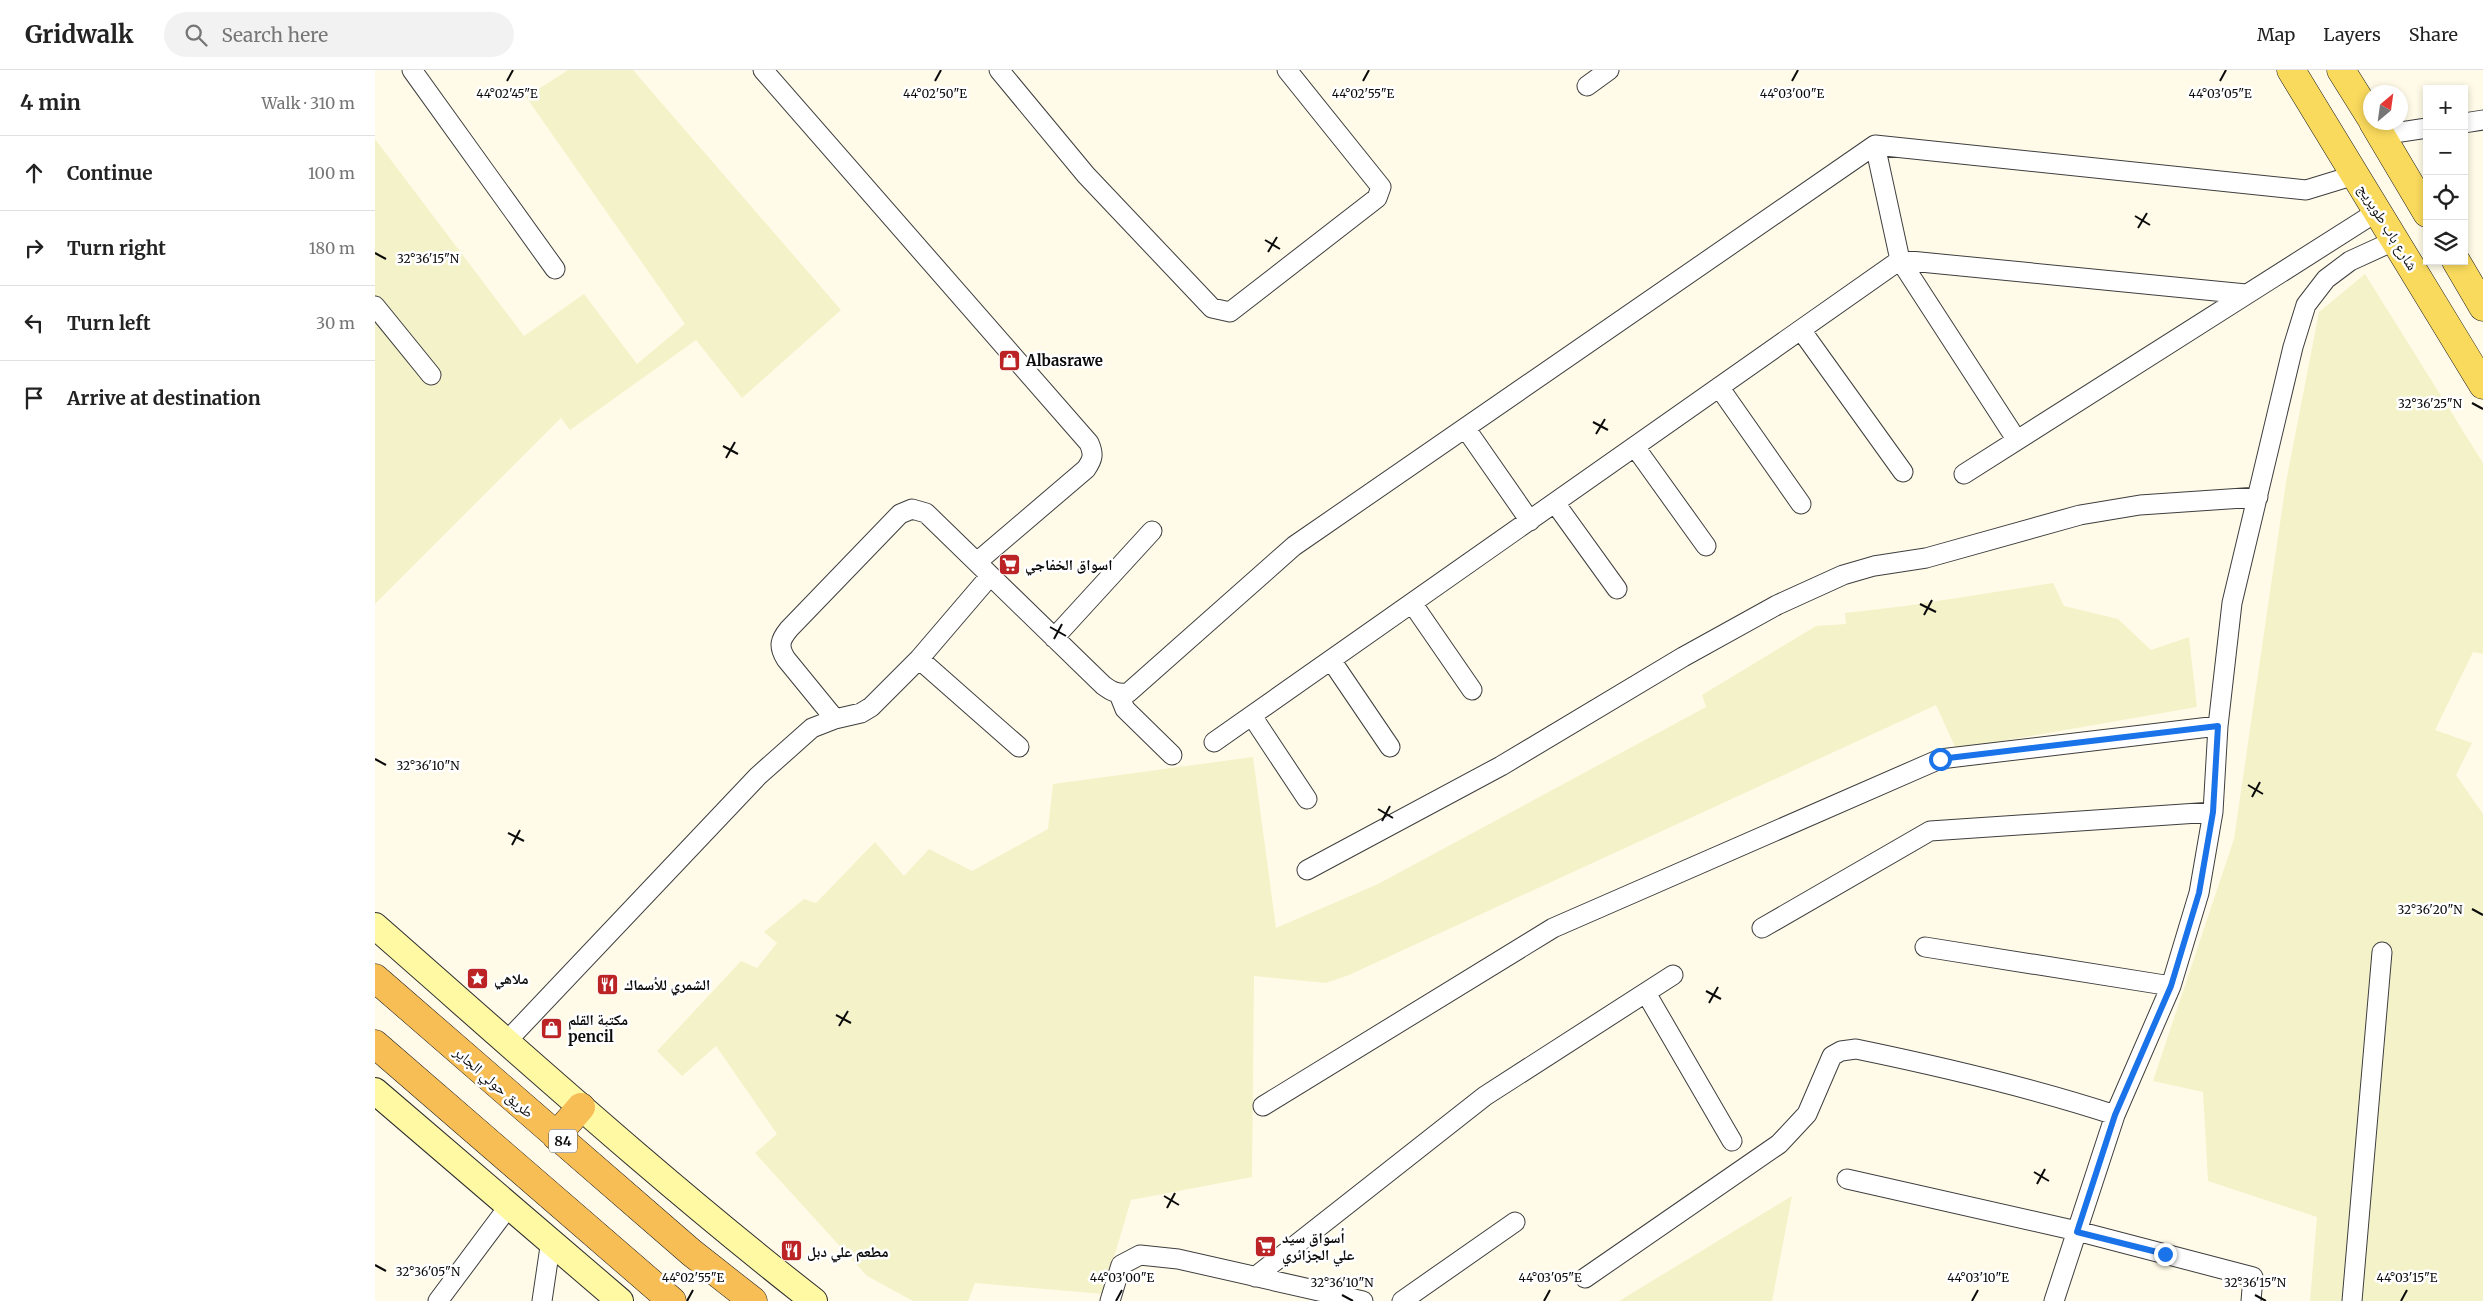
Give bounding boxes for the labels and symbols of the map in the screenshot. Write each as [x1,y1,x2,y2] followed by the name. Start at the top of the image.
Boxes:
[2363,85,2408,130] north arrow
[476,86,538,101] text: 44°02'45"E
[903,86,967,101] text: 44°02'50"E
[1332,86,1395,101] text: 44°02'55"E
[1760,86,1825,101] text: 44°03'00"E
[2188,86,2252,101] text: 44°03'05"E
[2353,180,2422,274] street label: شارع باب طويريج
[397,251,460,266] text: 32°36'15"N
[998,348,1022,372] shop icon: Albasrawe
[1025,351,1103,370] place label: Albasrawe
[2398,396,2463,411] text: 32°36'25"N
[997,552,1021,576] supermarket icon: اسواق الخفاجي
[1025,555,1113,576] place label: اسواق الخفاجي
[1929,748,1952,771] route start
[396,758,460,773] text: 32°36'10"N
[2397,902,2463,917] text: 32°36'20"N
[466,966,490,990] place icon: ملاهي
[494,969,529,990] place label: ملاهي
[596,972,620,996] restaurant icon: الشمري للأسماك
[624,975,710,996] place label: الشمري للأسماك
[568,1010,628,1046] place label: مكتبة القلم pencil
[540,1016,564,1040] shop icon: مكتبة القلم pencil
[448,1041,538,1124] street label: طريق حولي الجاير
[549,1130,577,1152] road number: 84
[1282,1228,1355,1266] place label: أسواق سيد علي الجزائري
[1254,1234,1278,1258] supermarket icon: أسواق سيد علي الجزائري
[779,1239,803,1263] restaurant icon: مطعم علي دبل
[807,1242,889,1263] place label: مطعم علي دبل
[2154,1243,2177,1266] route end
[396,1264,461,1279] text: 32°36'05"N
[662,1270,725,1285] text: 44°02'55"E
[1090,1270,1155,1285] text: 44°03'00"E
[1518,1270,1582,1285] text: 44°03'05"E
[1947,1270,2009,1285] text: 44°03'10"E
[2377,1270,2438,1285] text: 44°03'15"E
[1310,1275,1374,1290] text: 32°36'10"N
[2224,1275,2287,1290] text: 32°36'15"N

